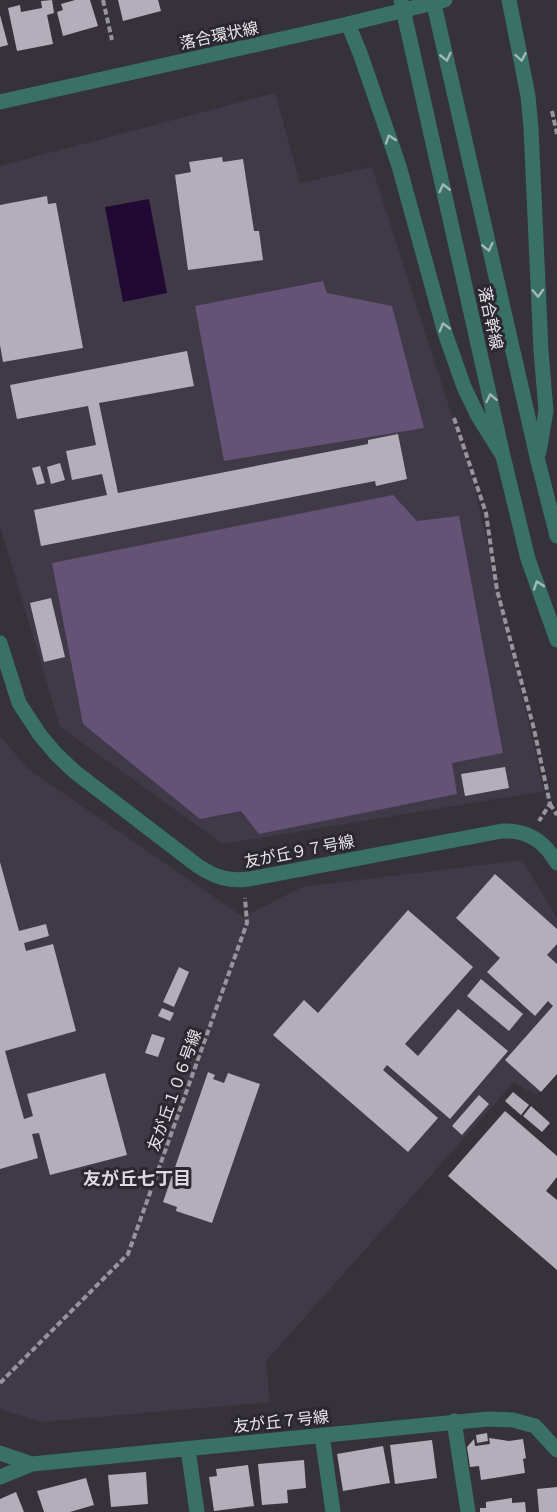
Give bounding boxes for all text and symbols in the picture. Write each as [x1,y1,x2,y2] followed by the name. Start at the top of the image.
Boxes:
[178,17,260,52] street label: 落合環状線
[438,52,451,62] one-way arrow
[514,52,527,62] one-way arrow
[385,134,398,145] one-way arrow
[438,183,451,193] one-way arrow
[481,242,494,252] one-way arrow
[476,285,507,351] street label: 落合幹線
[532,289,545,298] one-way arrow
[439,322,451,333] one-way arrow
[485,394,498,404] one-way arrow
[532,580,545,591] one-way arrow
[242,830,356,871] street label: 友が丘９７号線
[143,1026,204,1153] street label: 友が丘１０６号線
[83,1167,191,1189] district label: 友が丘七丁目
[232,1406,330,1435] street label: 友が丘７号線

